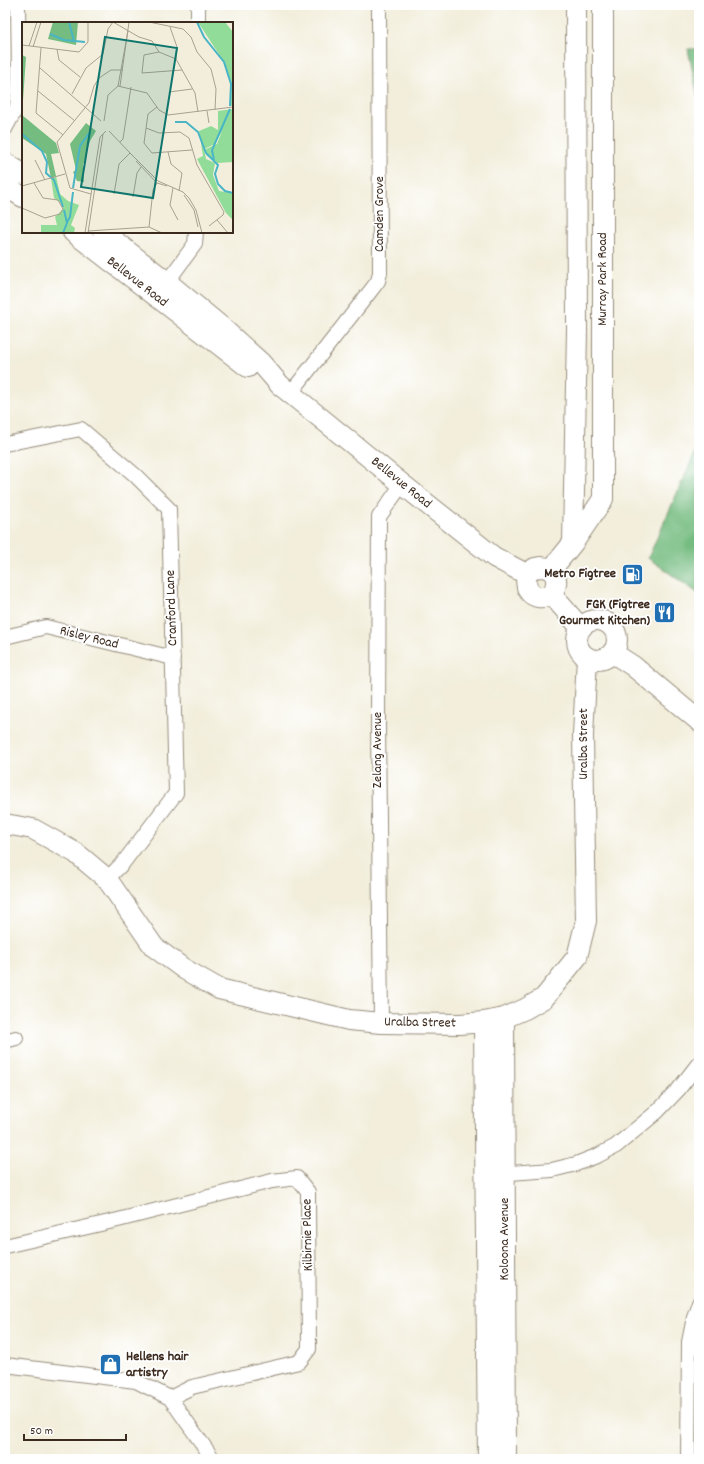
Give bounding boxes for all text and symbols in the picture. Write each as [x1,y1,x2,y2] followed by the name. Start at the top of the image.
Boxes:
[22,22,233,233] inset map
[370,176,390,252] street label: Camden Grove
[593,232,613,326] street label: Murray Park Road
[102,252,172,312] street label: Bellevue Road
[366,452,436,514] street label: Bellevue Road
[619,561,645,587] fuel station icon: Metro Figtree
[544,564,616,584] place label: Metro Figtree
[161,570,183,646] street label: Cranford Lane
[559,595,650,631] place label: FGK (Figtree Gourmet Kitchen)
[652,600,678,626] restaurant icon: FGK (Figtree Gourmet Kitchen)
[58,621,120,655] street label: Risley Road
[574,708,594,780] street label: Uralba Street
[368,712,388,788] street label: Zelang Avenue
[384,1012,456,1034] street label: Uralba Street
[495,1197,515,1281] street label: Koloona Avenue
[297,1199,319,1271] street label: Kilbirnie Place
[126,1347,189,1383] place label: Hellens hair artistry
[98,1352,124,1378] shop icon: Hellens hair artistry
[24,1416,126,1442] scale bar
[30,1423,53,1440] text: 50 m

